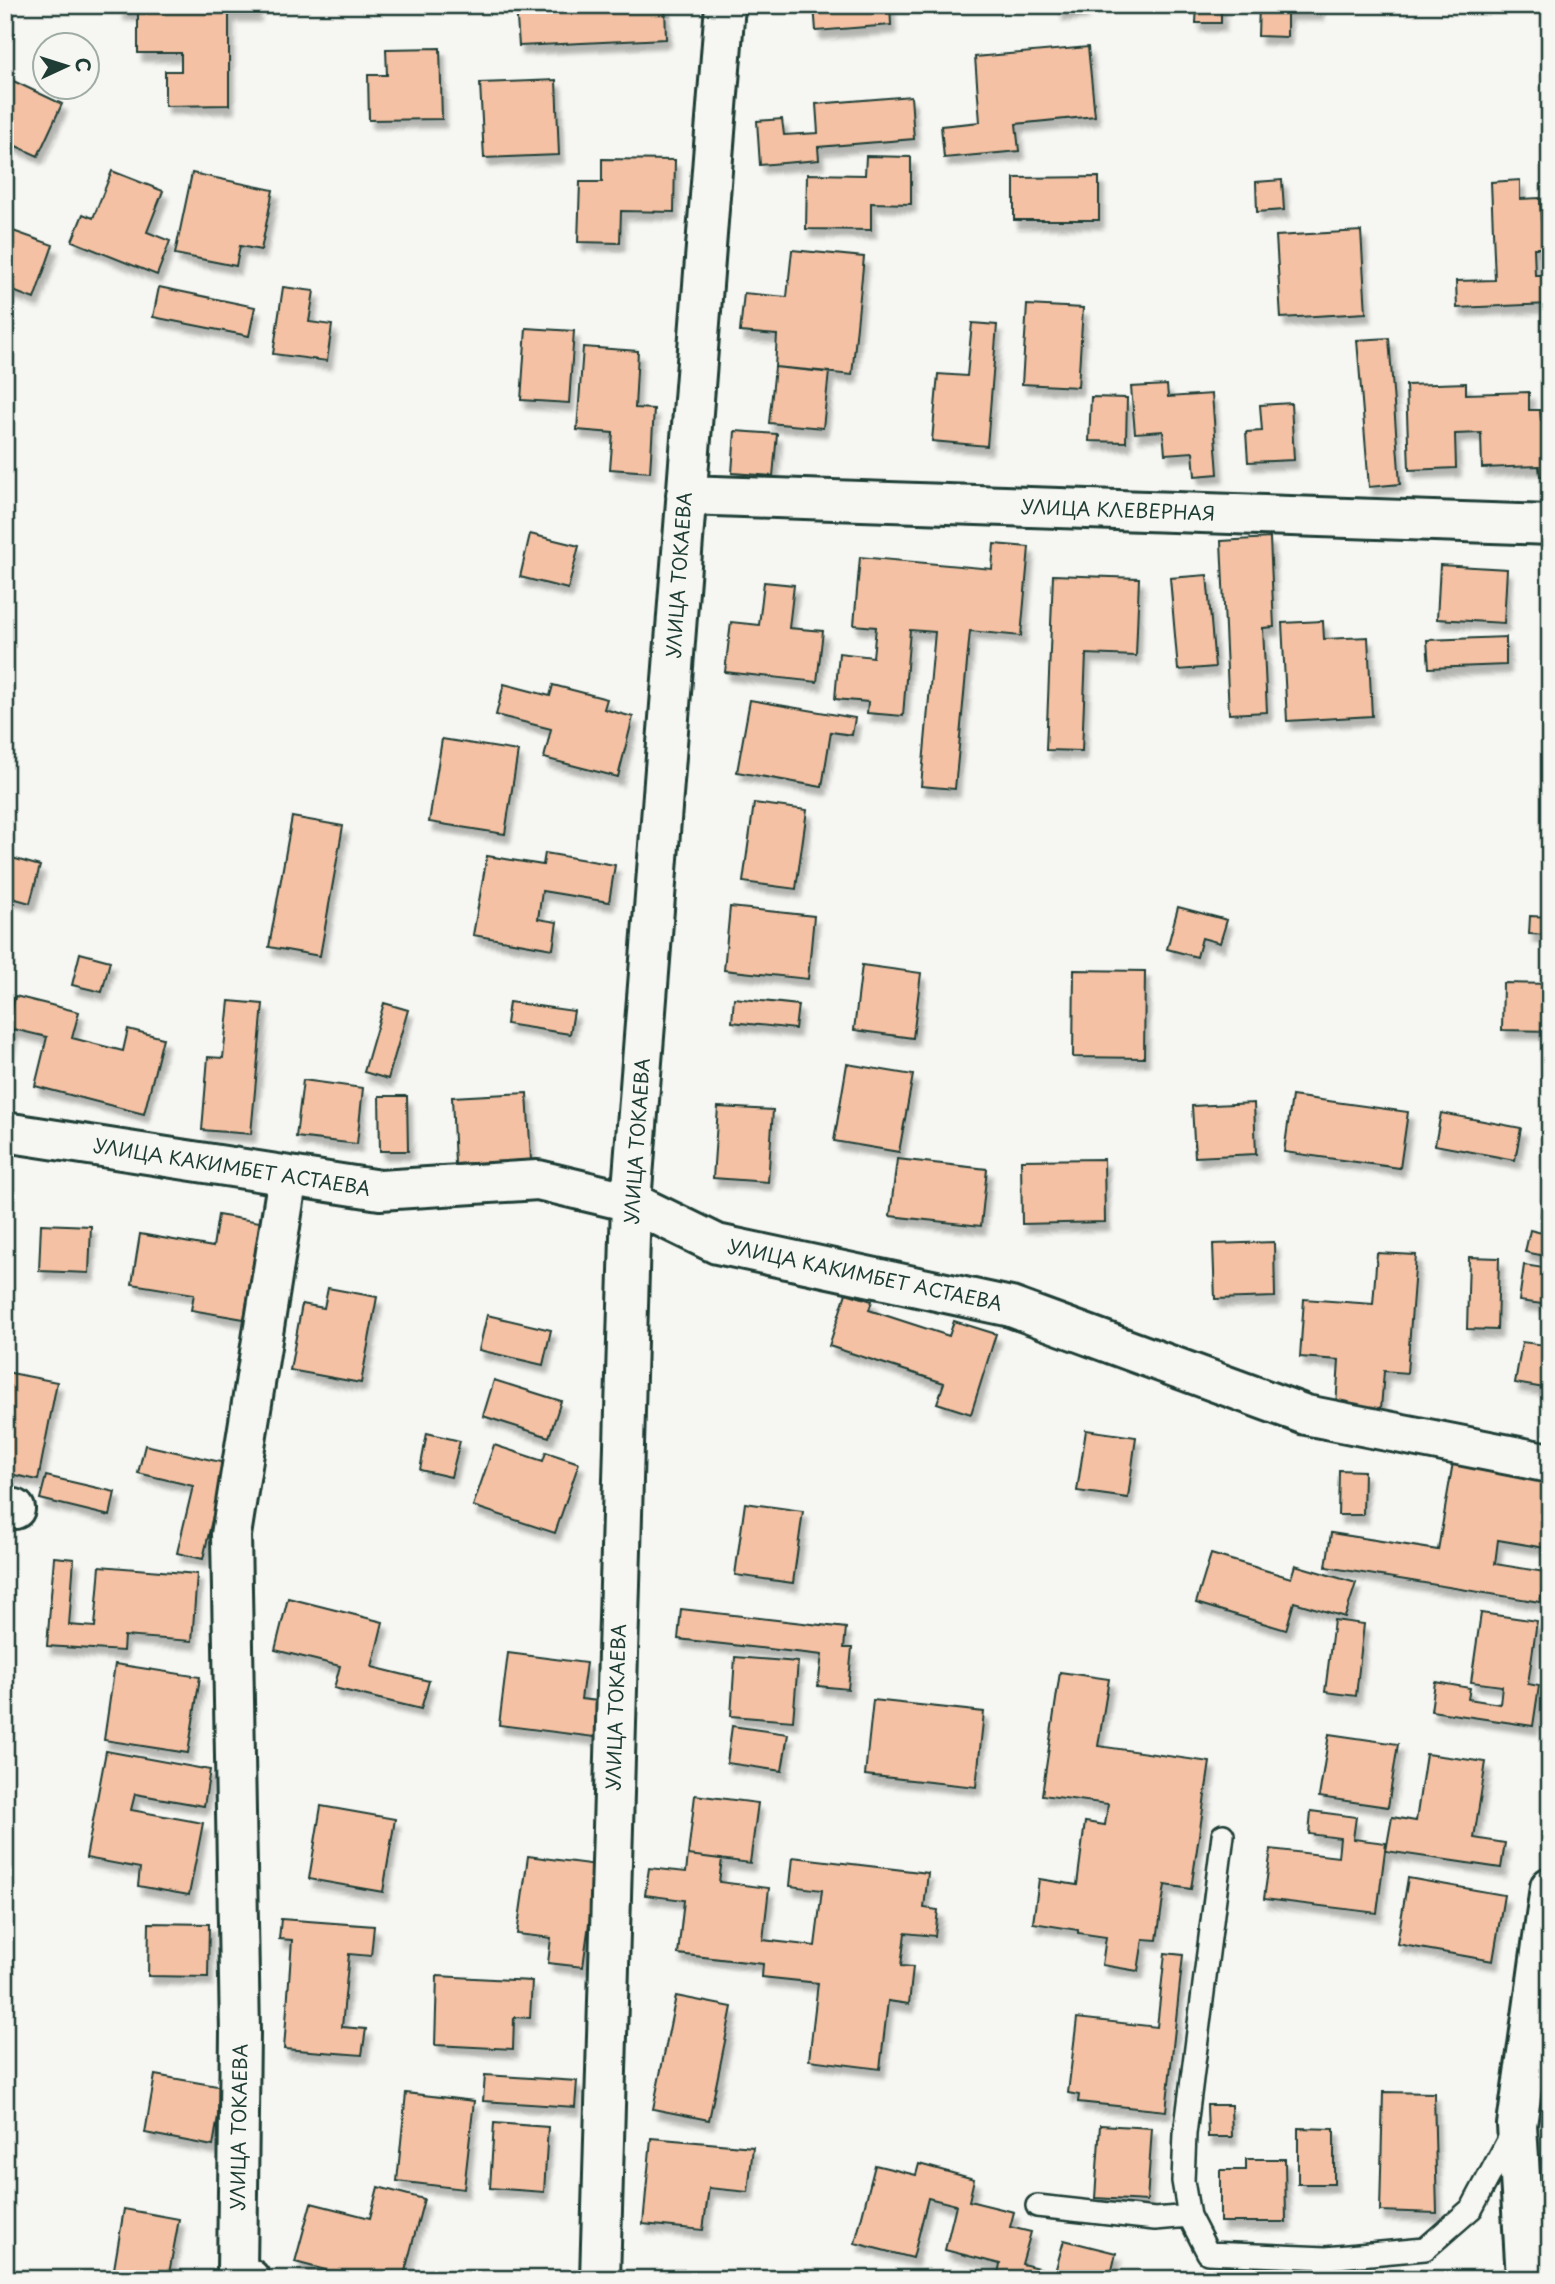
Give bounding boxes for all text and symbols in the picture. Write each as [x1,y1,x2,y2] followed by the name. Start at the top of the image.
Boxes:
[32,32,102,102] north arrow
[69,57,98,73] text: С
[658,491,698,659] street label: УЛИЦА ТОКАЕВА
[1021,492,1215,526] street label: УЛИЦА КЛЕВЕРНАЯ
[616,1057,656,1225] street label: УЛИЦА ТОКАЕВА
[92,1130,373,1202] street label: УЛИЦА КАКИМБЕТ АСТАЕВА
[725,1231,1005,1317] street label: УЛИЦА КАКИМБЕТ АСТАЕВА
[598,1623,632,1791] street label: УЛИЦА ТОКАЕВА
[223,2043,253,2210] street label: УЛИЦА ТОКАЕВА

